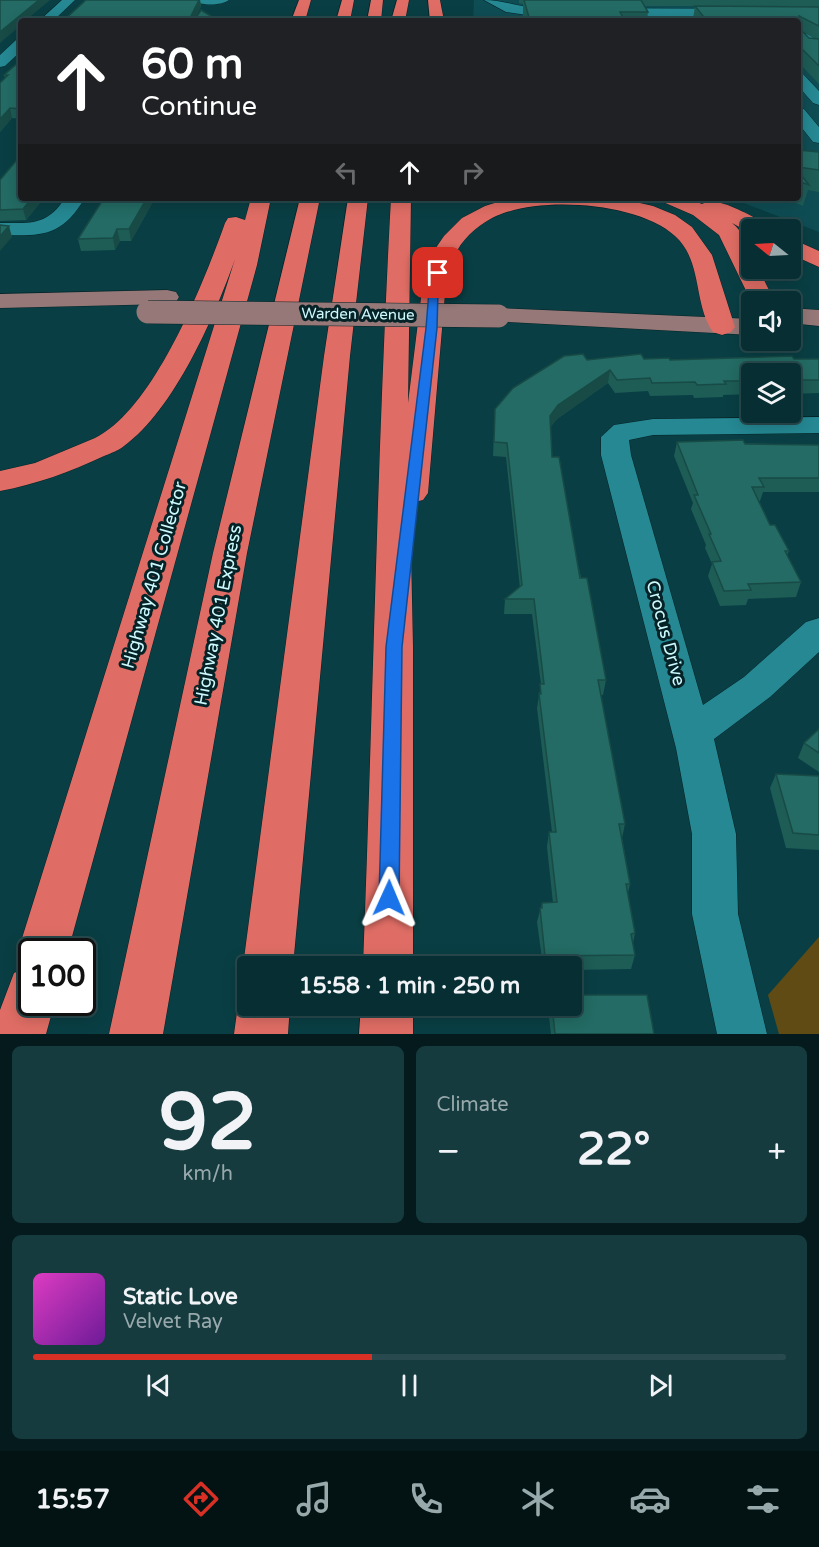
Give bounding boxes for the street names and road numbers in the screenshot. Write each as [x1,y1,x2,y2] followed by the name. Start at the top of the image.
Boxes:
[301,304,415,324] street label: Warden Avenue
[117,479,191,671] street label: Highway 401 Collector
[190,523,246,707] street label: Highway 401 Express
[641,578,691,688] street label: Crocus Drive

